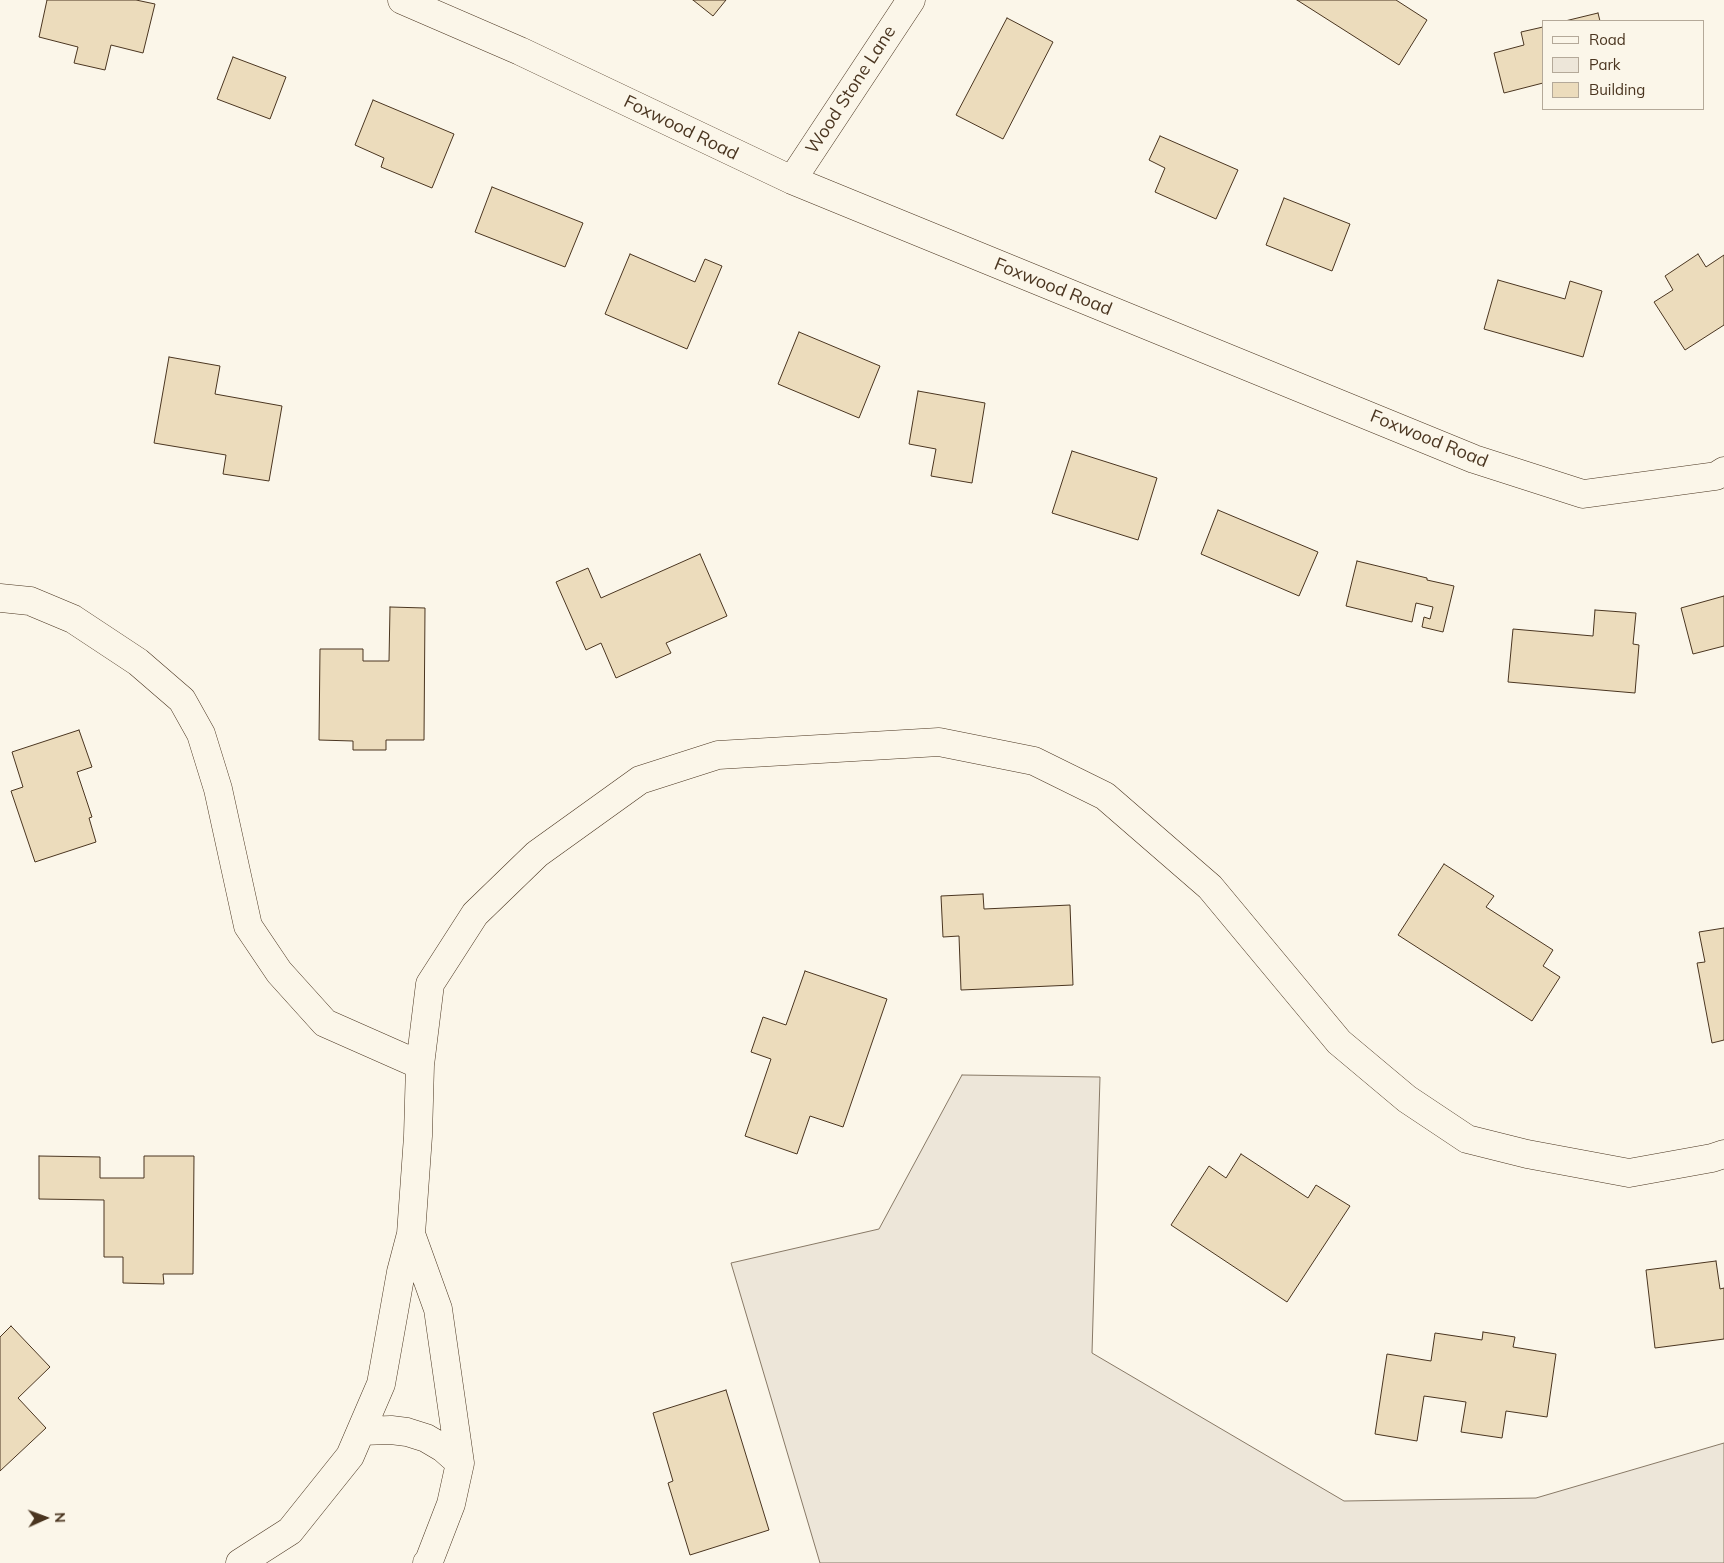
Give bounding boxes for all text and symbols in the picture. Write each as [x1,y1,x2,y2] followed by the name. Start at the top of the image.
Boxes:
[1542,20,1704,110] legend
[801,22,901,158] street label: Wood Stone Lane
[1589,30,1626,49] text: Road
[1589,55,1621,74] text: Park
[1589,80,1645,99] text: Building
[620,91,742,165] street label: Foxwood Road
[991,254,1115,320] street label: Foxwood Road
[1367,406,1491,472] street label: Foxwood Road
[20,1493,70,1543] north arrow
[51,1512,69,1523] text: N

